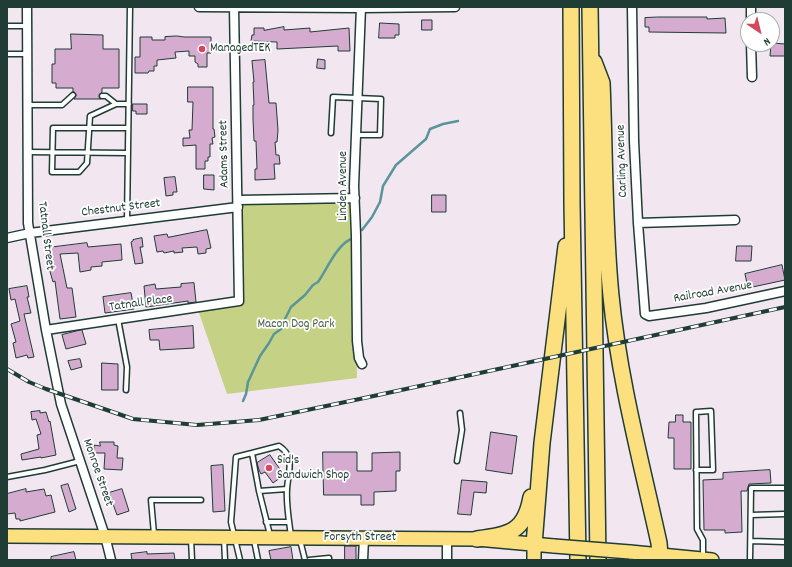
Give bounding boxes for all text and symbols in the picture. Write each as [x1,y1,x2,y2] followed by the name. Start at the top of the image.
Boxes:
[740,12,780,52] north arrow
[759,33,773,49] text: N
[210,41,270,57] place label: ManagedTEK
[197,44,207,54] marker: ManagedTEK
[217,120,233,188] street label: Adams Street
[614,124,632,198] street label: Carling Avenue
[336,151,352,221] street label: Linden Avenue
[81,196,161,222] street label: Chestnut Street
[33,201,57,271] street label: Tatnall Street
[673,278,753,308] street label: Railroad Avenue
[109,292,173,316] street label: Tatnall Place
[257,317,335,333] park label: Macon Dog Park
[78,437,116,509] street label: Monroe Street
[277,453,349,484] place label: Sid's Sandwich Shop
[264,463,274,473] marker: Sid's Sandwich Shop
[324,530,396,546] street label: Forsyth Street

